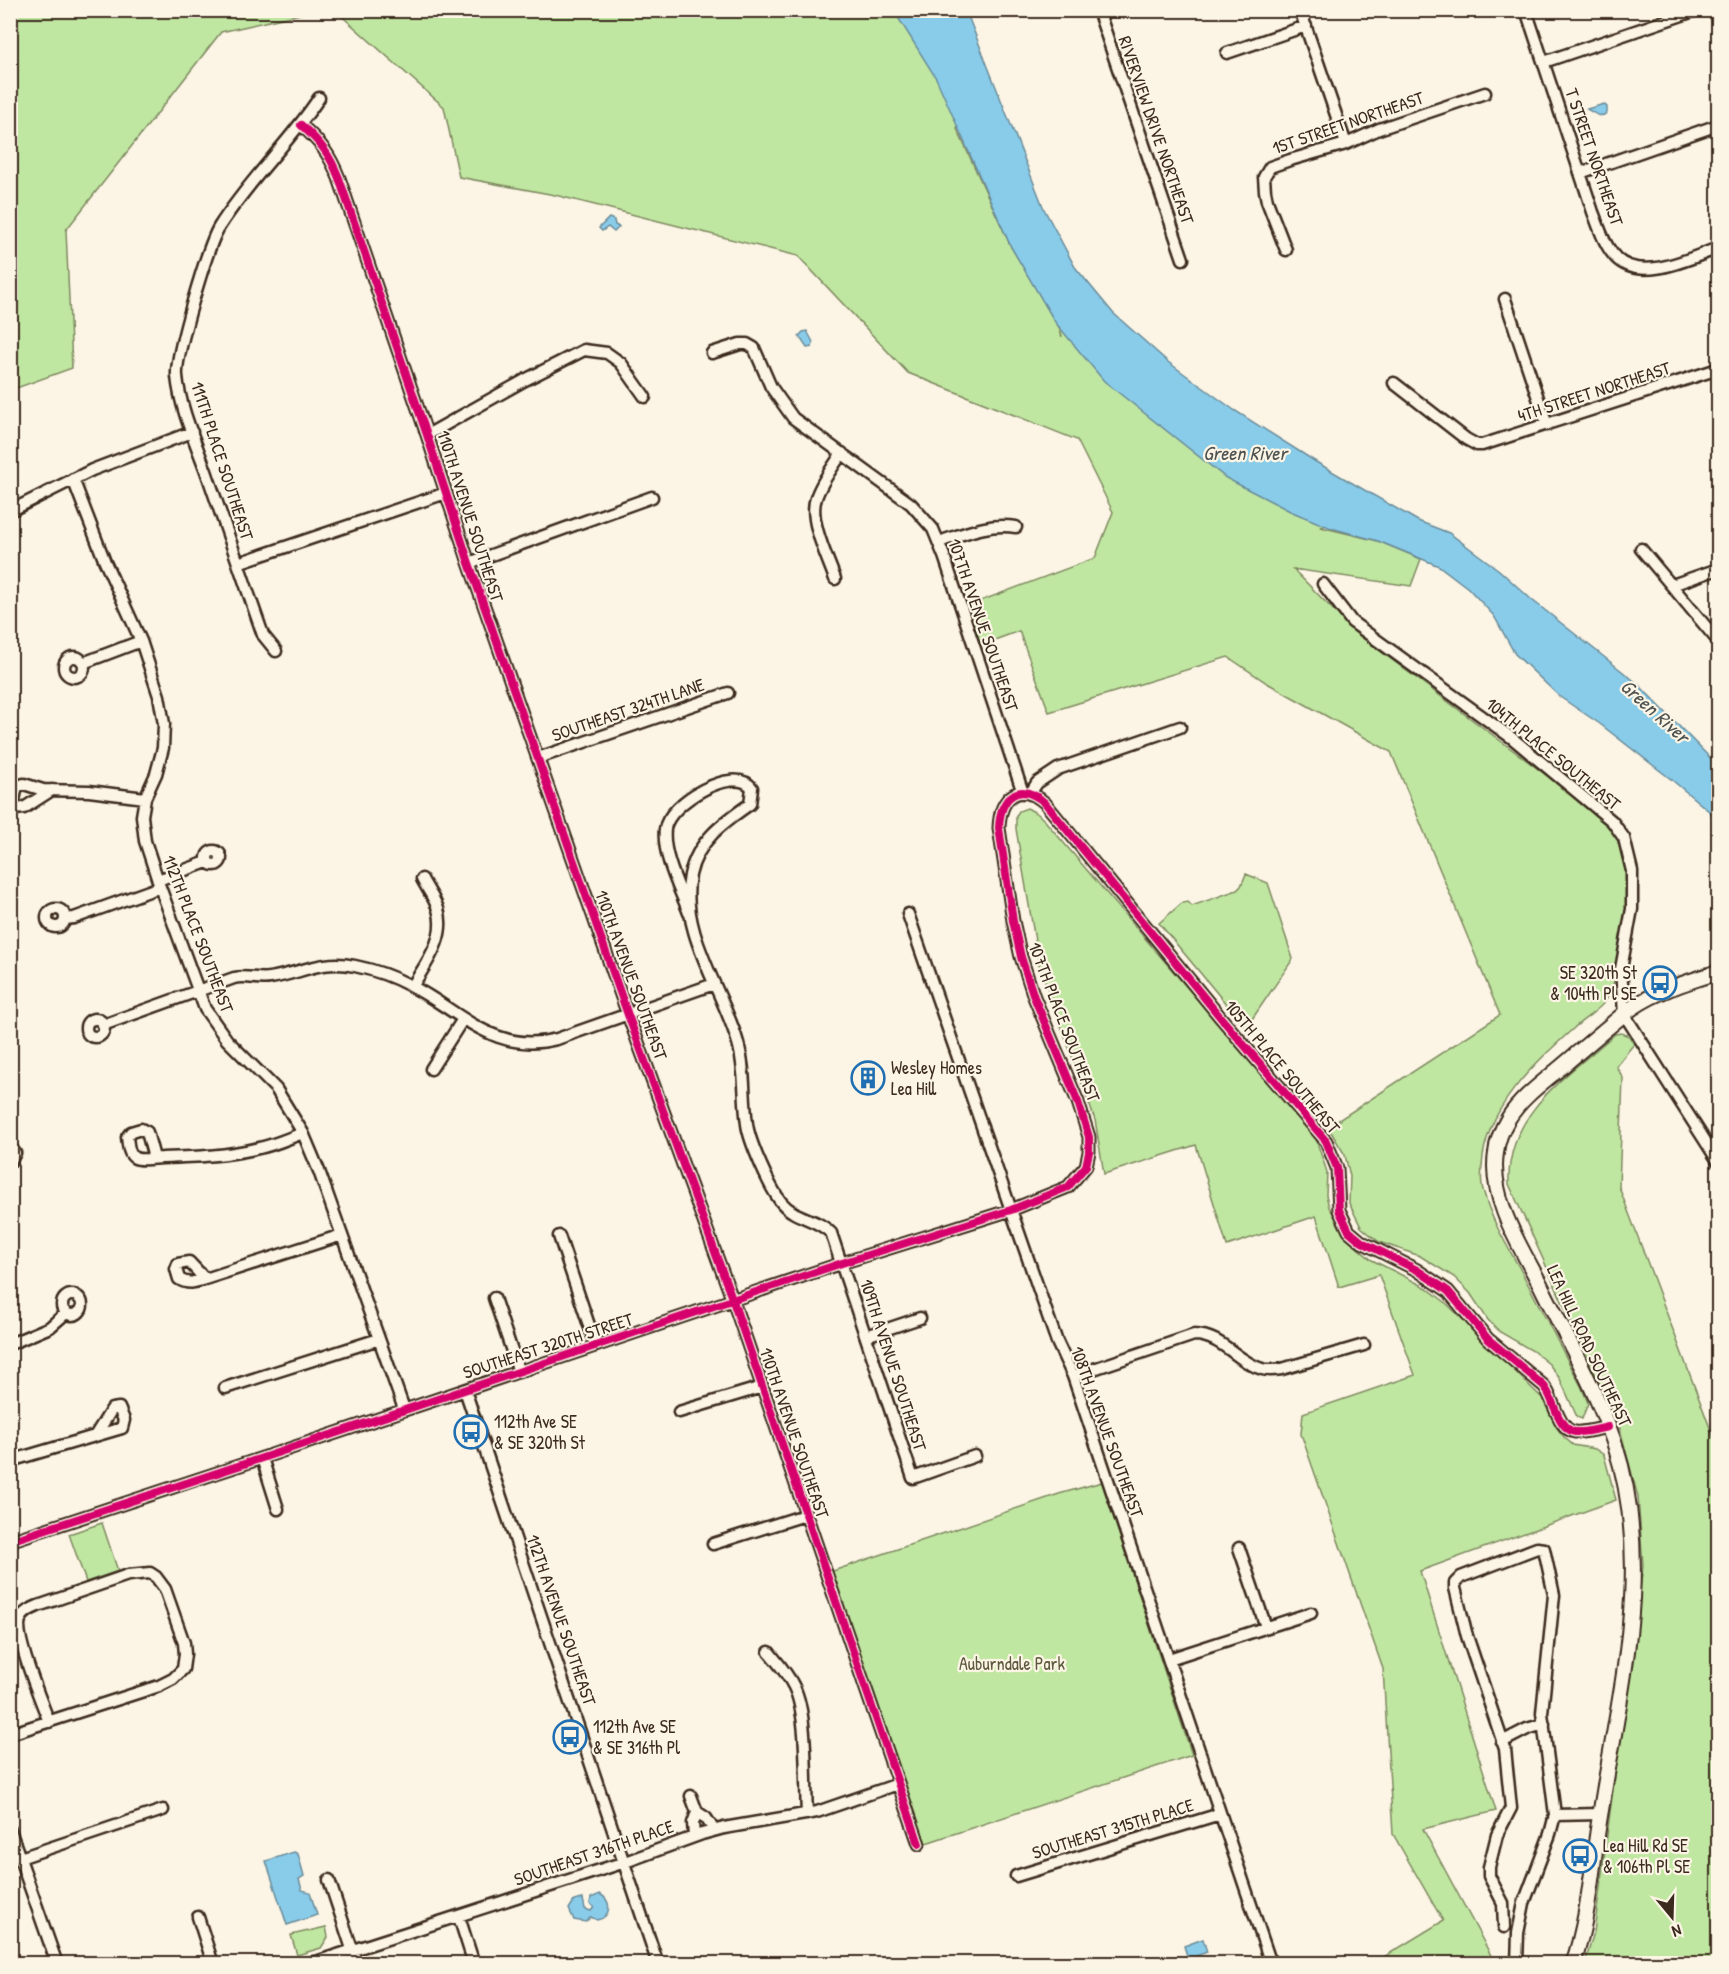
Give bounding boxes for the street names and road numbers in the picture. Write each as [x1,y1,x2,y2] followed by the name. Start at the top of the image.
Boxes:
[1113,32,1201,228] street label: RIVERVIEW DRIVE NORTHEAST
[1269,85,1427,160] street label: 1ST STREET NORTHEAST
[1559,85,1630,229] street label: T STREET NORTHEAST
[1514,355,1674,428] street label: 4TH STREET NORTHEAST
[185,378,260,544] street label: 111TH PLACE SOUTHEAST
[431,427,510,605] street label: 110TH AVENUE SOUTHEAST
[942,535,1025,715] street label: 107TH AVENUE SOUTHEAST
[548,672,708,747] street label: SOUTHEAST 324TH LANE
[1481,691,1626,816] street label: 104TH PLACE SOUTHEAST
[157,851,240,1017] street label: 112TH PLACE SOUTHEAST
[589,886,674,1064] street label: 110TH AVENUE SOUTHEAST
[1023,938,1107,1106] street label: 107TH PLACE SOUTHEAST
[1219,994,1346,1139] street label: 105TH PLACE SOUTHEAST
[1541,1261,1638,1431] street label: LEA HILL ROAD SOUTHEAST
[854,1276,933,1454] street label: 109TH AVENUE SOUTHEAST
[460,1306,637,1385] street label: SOUTHEAST 320TH STREET
[1065,1343,1150,1521] street label: 108TH AVENUE SOUTHEAST
[754,1344,836,1522] street label: 110TH AVENUE SOUTHEAST
[520,1531,603,1709] street label: 112TH AVENUE SOUTHEAST
[1029,1792,1197,1865] street label: SOUTHEAST 315TH PLACE
[511,1813,677,1892] street label: SOUTHEAST 316TH PLACE

